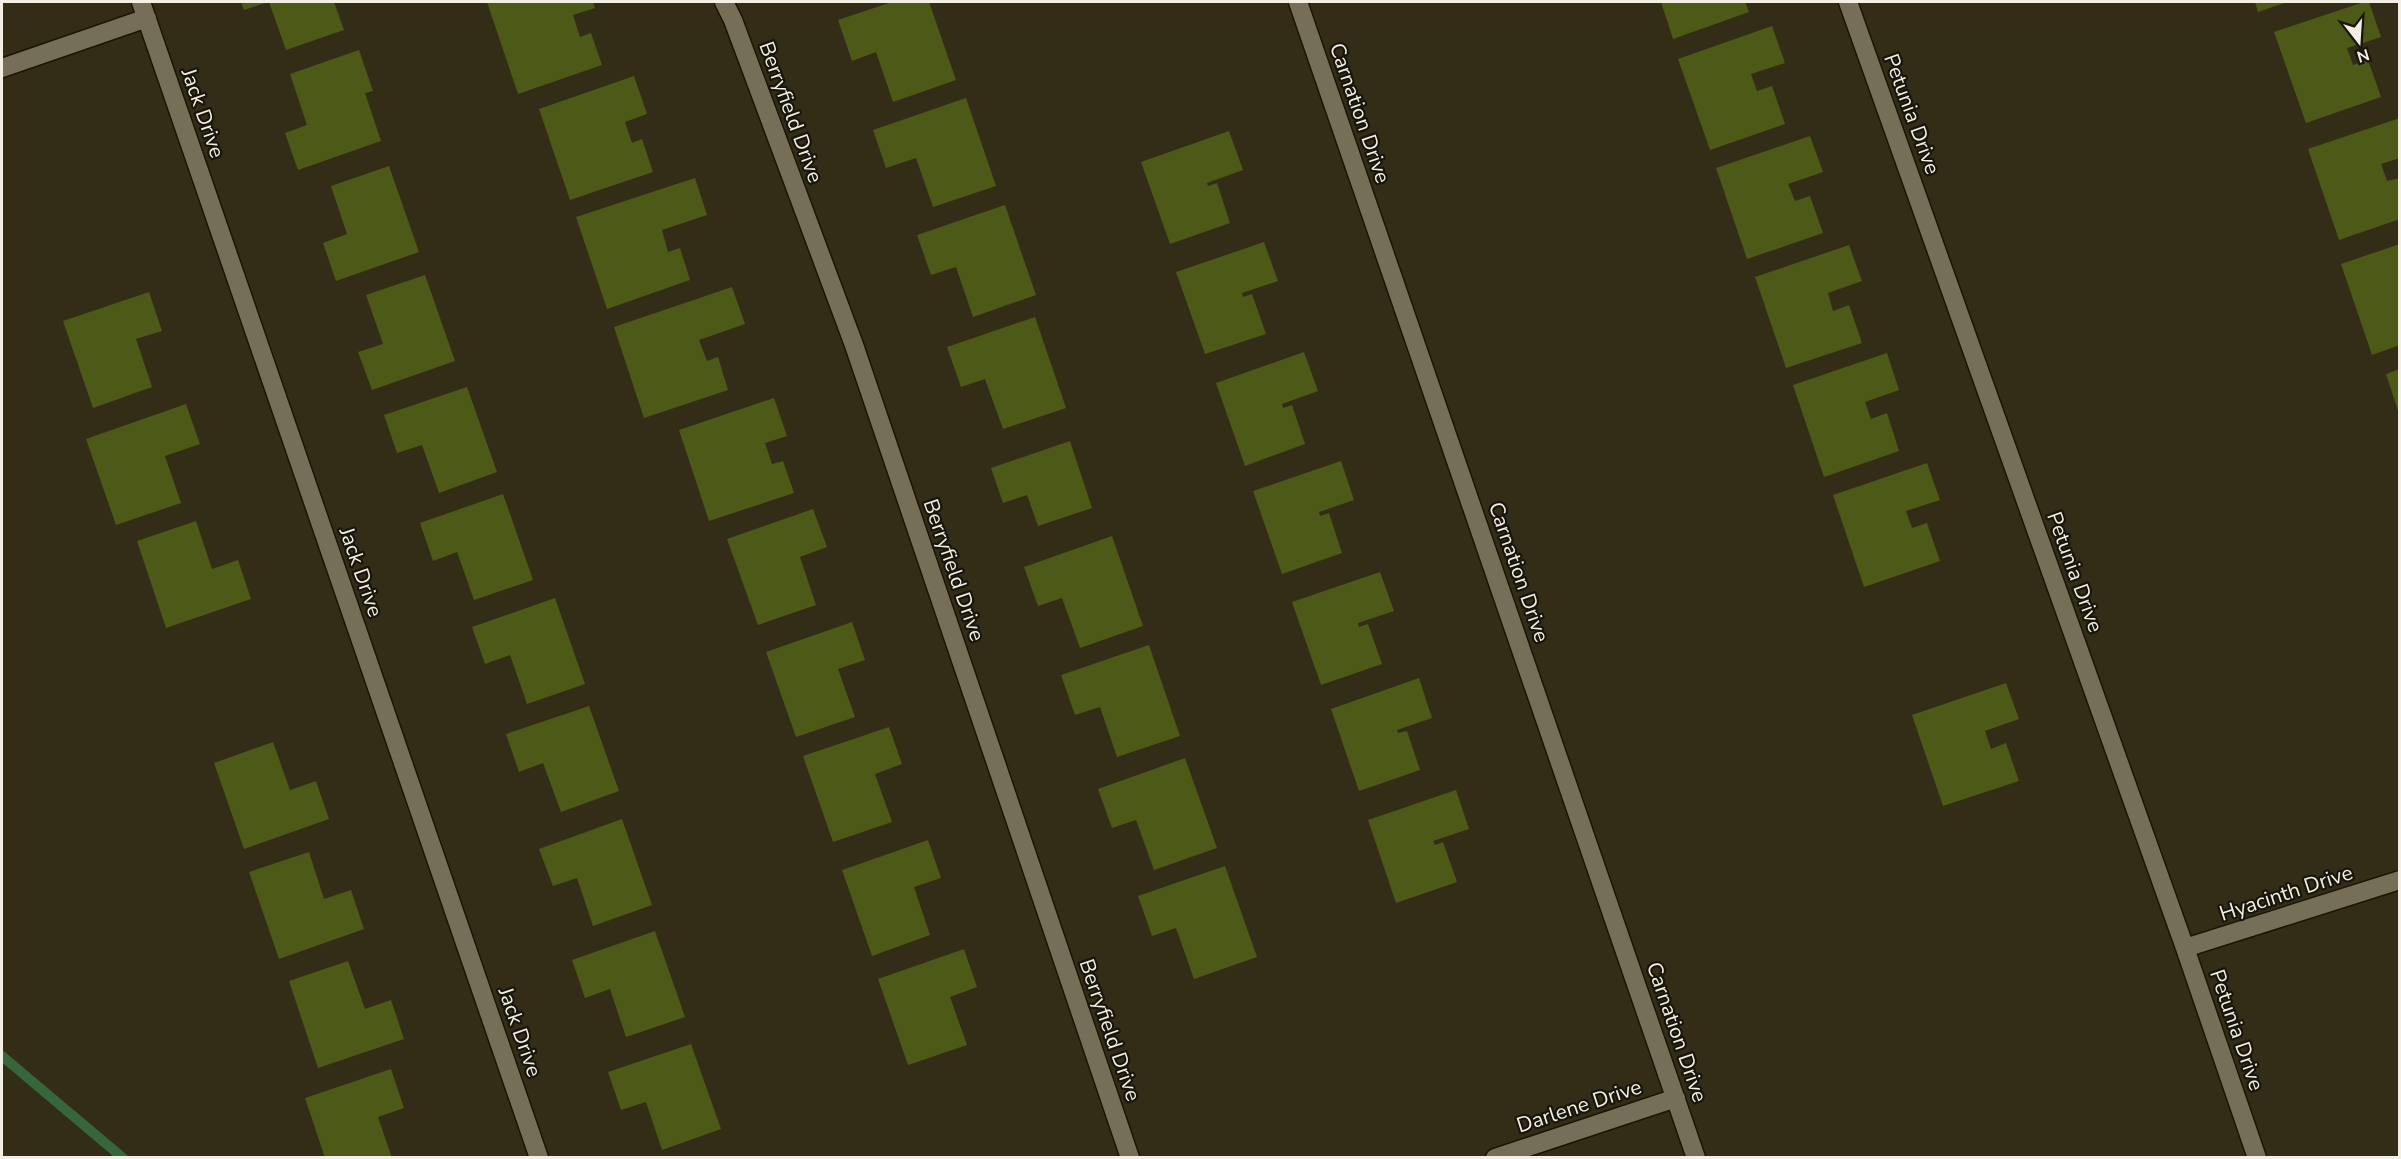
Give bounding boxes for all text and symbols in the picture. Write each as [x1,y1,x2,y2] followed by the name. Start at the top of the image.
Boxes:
[2329,12,2389,72] north arrow
[752,37,830,187] street label: Berryfield Drive
[1323,39,1397,187] street label: Carnation Drive
[2354,43,2372,68] text: N
[1877,50,1947,178] street label: Petunia Drive
[174,63,231,162] street label: Jack Drive
[917,495,991,645] street label: Berryfield Drive
[1482,498,1556,646] street label: Carnation Drive
[2040,508,2110,636] street label: Petunia Drive
[332,522,389,621] street label: Jack Drive
[2216,858,2356,928] street label: Hyacinth Drive
[1073,955,1147,1105] street label: Berryfield Drive
[1640,958,1714,1106] street label: Carnation Drive
[2203,966,2271,1094] street label: Petunia Drive
[491,982,548,1081] street label: Jack Drive
[1513,1073,1645,1139] street label: Darlene Drive

